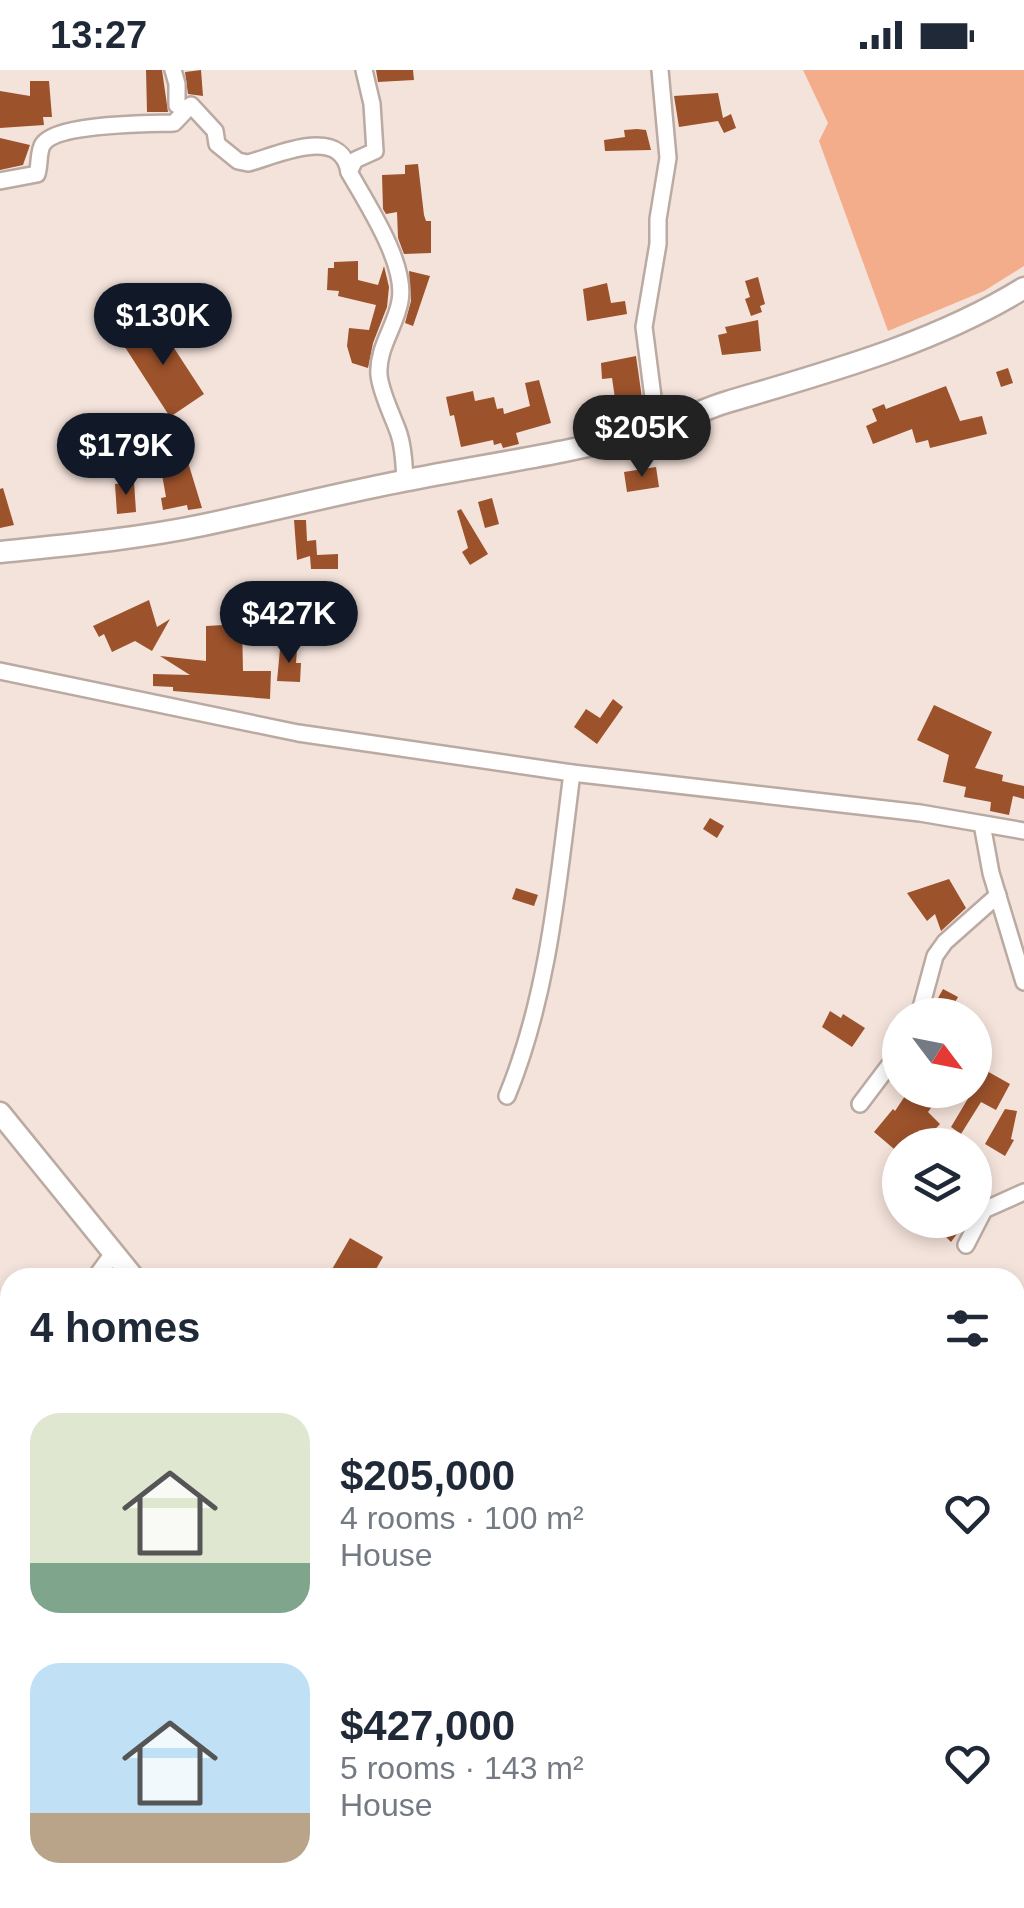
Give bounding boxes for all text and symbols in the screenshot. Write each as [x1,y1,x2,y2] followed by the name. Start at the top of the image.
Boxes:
[50,14,147,56] text: 13:27
[93,283,233,368] pin: $130K
[116,297,210,333] text: $130K
[572,395,712,480] pin: $205K
[595,409,689,445] text: $205K
[56,413,196,498] pin: $179K
[79,427,173,463] text: $179K
[219,581,359,666] pin: $427K
[242,595,336,631] text: $427K
[882,998,992,1108] north arrow
[882,998,992,1238] map controls
[882,1128,992,1238] button: layers
[940,1301,995,1356] icon: filters
[30,1304,200,1351] text: 4 homes
[340,1452,515,1499] text: $205,000
[110,1453,230,1573] icon: home
[940,1486,995,1541] icon: heart
[340,1500,584,1536] text: 4 rooms · 100 m²
[340,1537,433,1573] text: House
[340,1702,515,1749] text: $427,000
[110,1703,230,1823] icon: home
[940,1736,995,1791] icon: heart
[340,1750,584,1786] text: 5 rooms · 143 m²
[340,1787,433,1823] text: House

